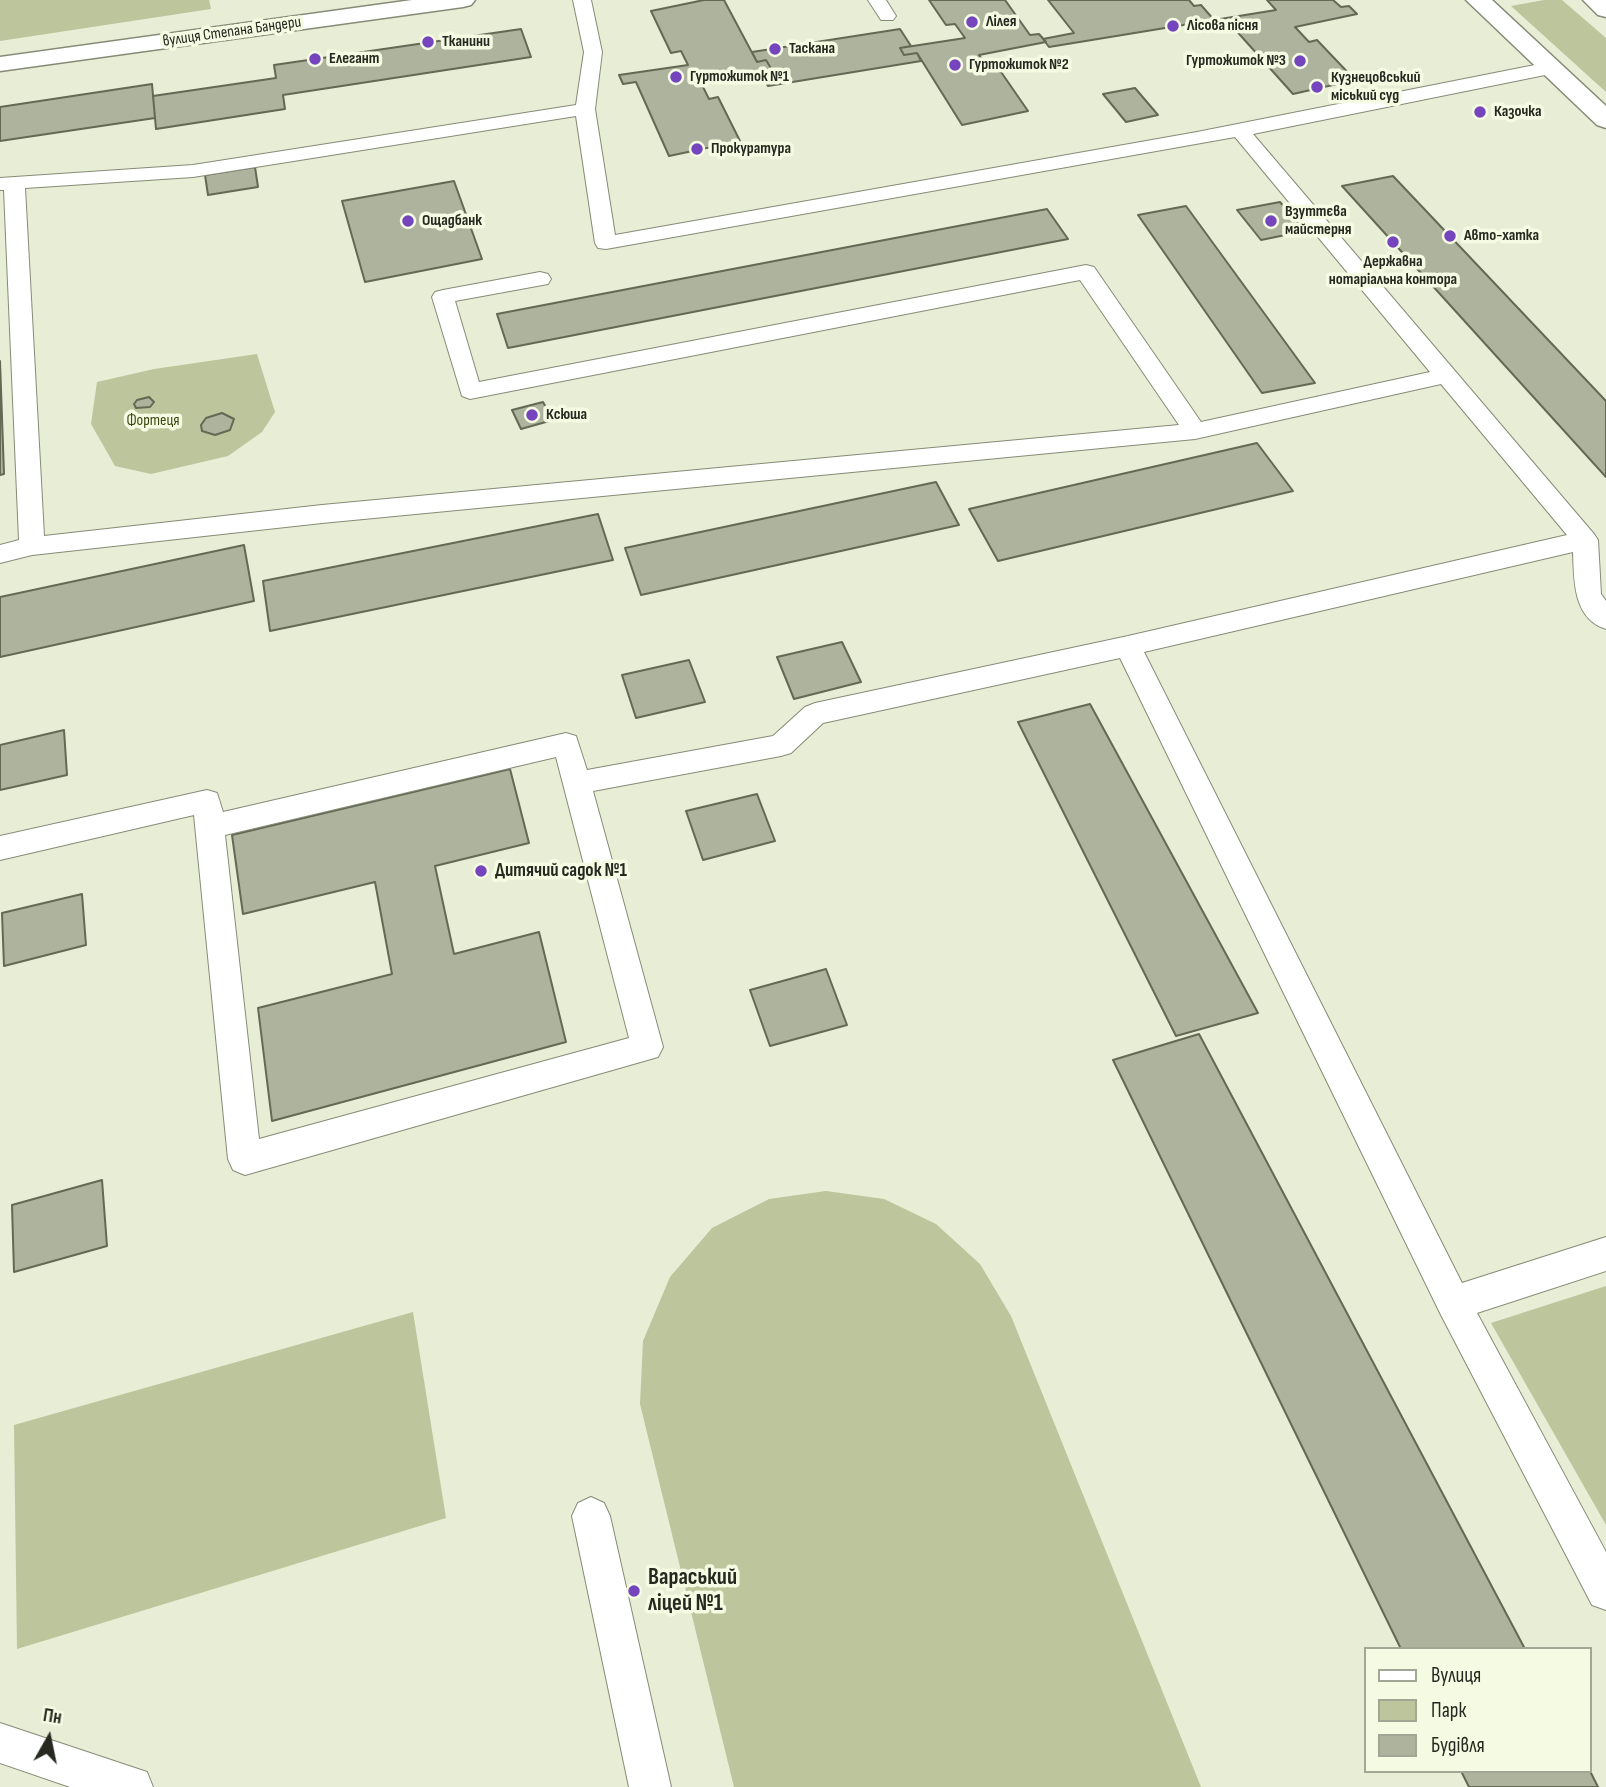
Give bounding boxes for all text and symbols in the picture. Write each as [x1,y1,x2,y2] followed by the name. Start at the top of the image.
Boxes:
[986,12,1017,32] place label: Лілея
[162,13,302,51] street label: вулиця Степана Бандери
[964,14,980,30] marker: Лілея
[1187,16,1258,36] place label: Лісова пісня
[1165,18,1181,34] marker: Лісова пісня
[442,32,490,52] place label: Тканини
[420,34,436,50] marker: Тканини
[789,39,835,59] place label: Таскана
[767,41,783,57] marker: Таскана
[329,49,379,69] place label: Елегант
[307,51,323,67] marker: Елегант
[1186,51,1286,71] place label: Гуртожиток №3
[1292,53,1308,69] marker: Гуртожиток №3
[969,55,1069,75] place label: Гуртожиток №2
[947,57,963,73] marker: Гуртожиток №2
[690,67,789,87] place label: Гуртожиток №1
[1331,68,1420,106] place label: Кузнецовський міський суд
[668,69,684,85] marker: Гуртожиток №1
[1309,79,1325,95] marker: Кузнецовський міський суд
[1494,102,1542,122] place label: Казочка
[1472,104,1488,120] marker: Казочка
[711,139,791,159] place label: Прокуратура
[689,141,705,157] marker: Прокуратура
[1285,202,1352,240] place label: Взуттєва майстерня
[422,211,482,231] place label: Ощадбанк
[400,213,416,229] marker: Ощадбанк
[1263,213,1279,229] marker: Взуттєва майстерня
[1464,226,1539,246] place label: Авто-хатка
[1442,228,1458,244] marker: Авто-хатка
[1385,234,1401,250] marker: Державна нотаріальна контора
[1329,252,1457,290] place label: Державна нотаріальна контора
[546,405,587,425] place label: Ксюша
[524,407,540,423] marker: Ксюша
[126,411,180,431] park label: Фортеця
[495,860,627,882] place label: Дитячий садок №1
[473,863,489,879] marker: Дитячий садок №1
[648,1564,737,1618] place label: Вараський ліцей №1
[626,1583,642,1599] marker: Вараський ліцей №1
[1364,1647,1592,1773] legend
[1431,1663,1481,1688] text: Вулиця
[1431,1698,1466,1723] text: Парк
[14,1703,84,1773] north arrow
[41,1704,63,1730] text: Пн
[1431,1733,1485,1758] text: Будівля

